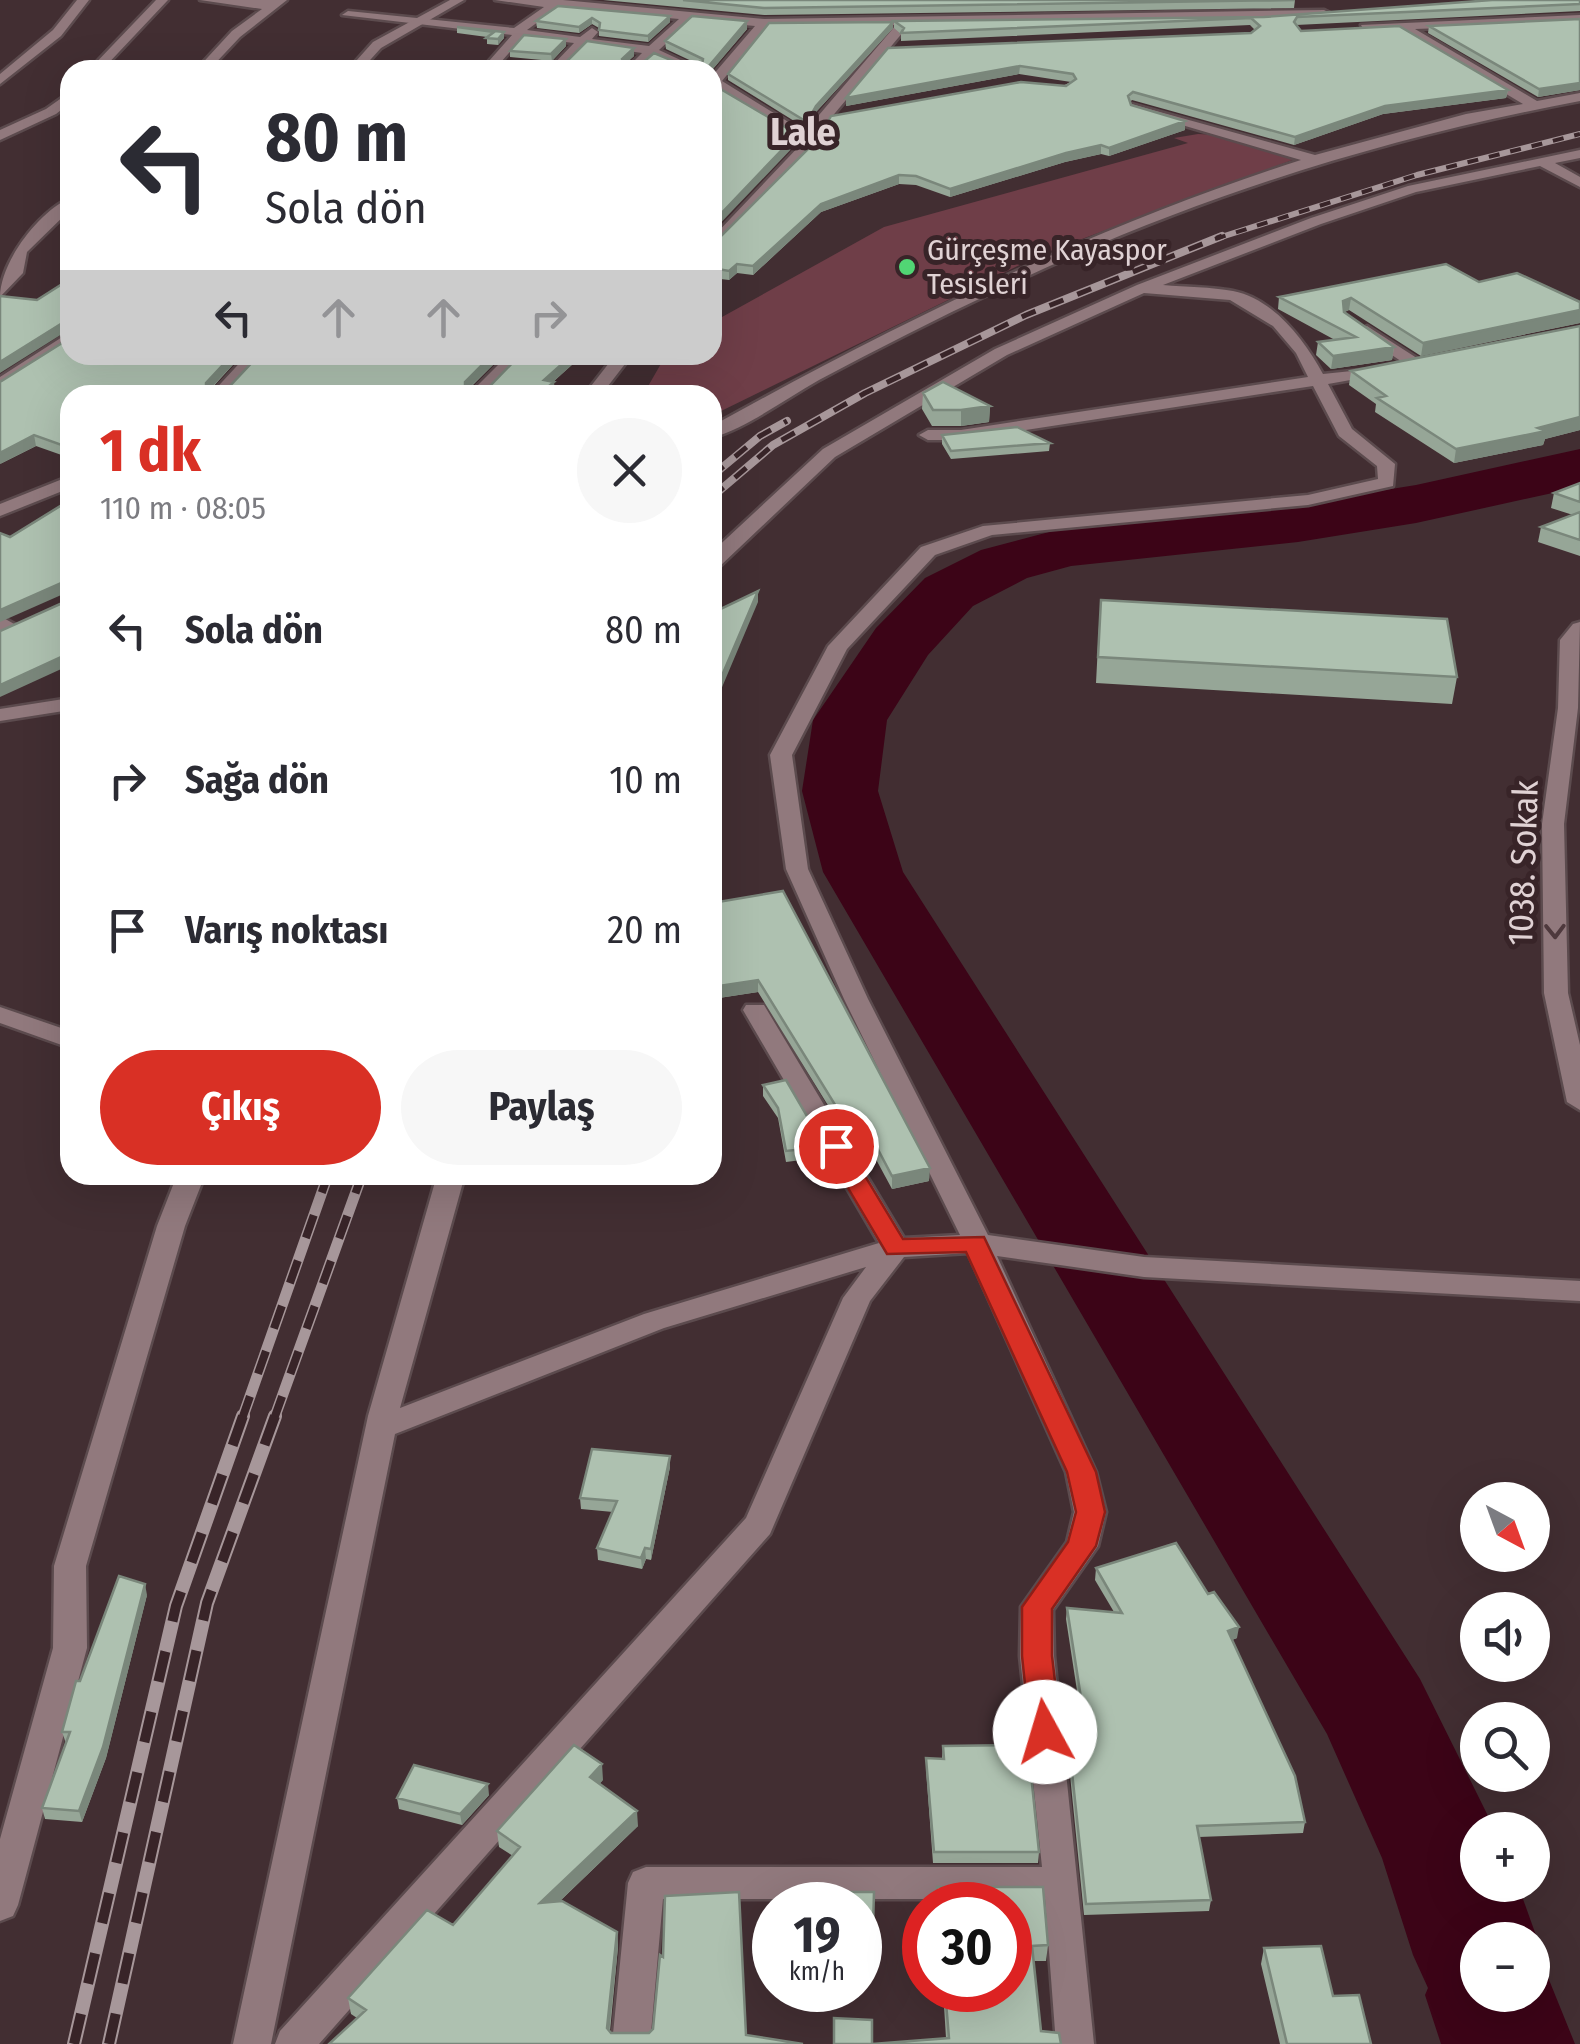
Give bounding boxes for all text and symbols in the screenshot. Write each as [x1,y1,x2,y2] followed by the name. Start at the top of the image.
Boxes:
[265,96,408,180] text: 80 m
[100,100,230,230] icon: left
[770,109,836,155] district label: Lale
[265,181,427,235] text: Sola dön
[927,232,1167,302] place label: Gürçeşme Kayaspor Tesisleri
[896,256,918,278] marker: Gürçeşme Kayaspor Tesisleri
[206,290,261,345] icon: left
[311,290,366,345] icon: ahead
[416,290,471,345] icon: ahead
[521,290,576,345] icon: right
[100,415,201,487] text: 1 dk
[577,418,682,523] button: close
[100,489,266,527] text: 110 m · 08:05
[100,603,155,658] icon: left
[185,607,323,653] text: Sola dön
[605,607,682,653] text: 80 m
[100,753,155,808] icon: right
[185,757,329,803] text: Sağa dön
[609,757,682,803] text: 10 m
[1499,779,1547,946] street label: 1038. Sokak
[100,903,155,958] icon: arrive
[185,907,388,953] text: Varış noktası
[607,907,682,953] text: 20 m
[1544,923,1565,939] one-way arrow
[100,1050,381,1165] button: Çıkış
[401,1050,682,1165] button: Paylaş
[794,1104,879,1189] pin
[809,1119,864,1174] icon: arrive
[1460,1482,1550,1572] north arrow
[1460,1482,1550,2012] map controls
[1460,1592,1550,1682] button: sound
[993,1680,1097,1784] position arrow
[1460,1702,1550,1792] button: search
[1460,1812,1550,1902] button: +
[902,1882,1032,2012] speed limit sign: 30
[793,1905,840,1965] text: 19
[1460,1922,1550,2012] button: −
[789,1957,845,1987] text: km/h

